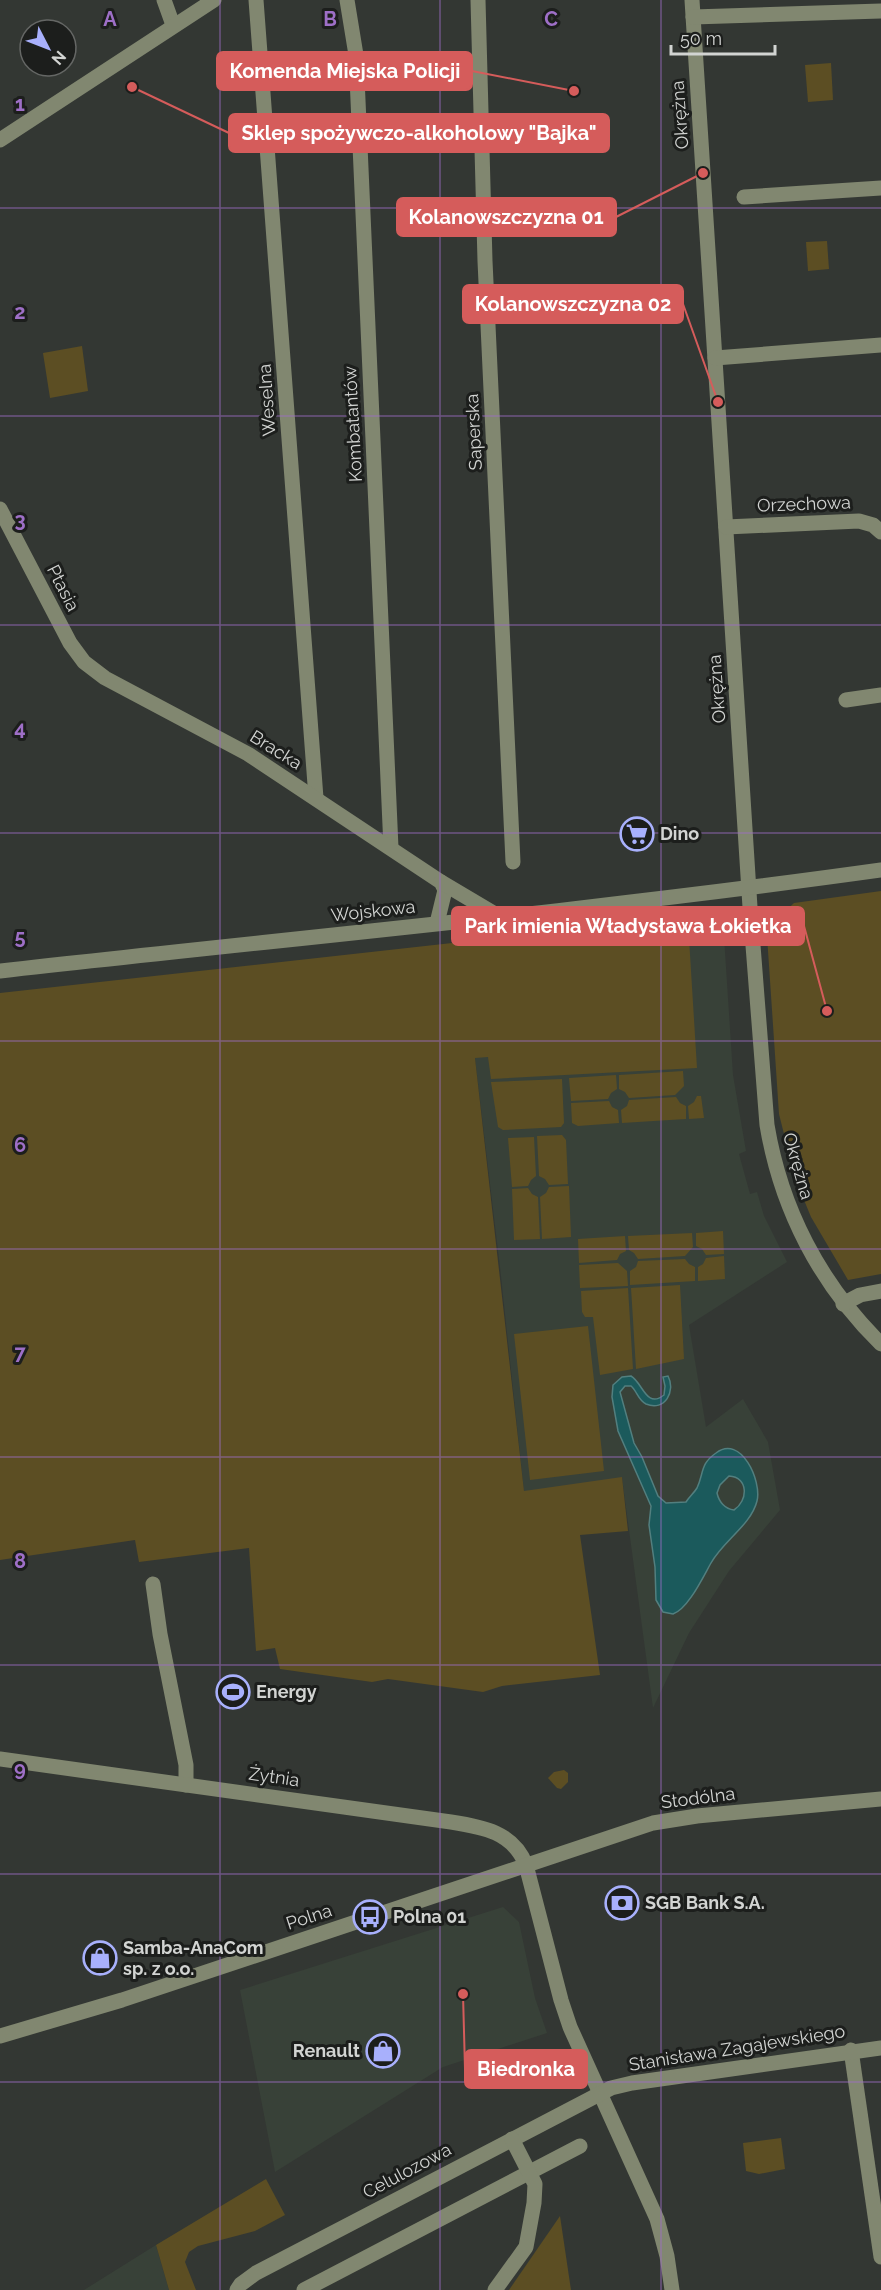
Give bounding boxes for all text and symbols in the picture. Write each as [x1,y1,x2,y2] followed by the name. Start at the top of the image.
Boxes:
[103,7,117,31] text: A
[323,7,337,31] text: B
[544,7,558,31] text: C
[18,18,78,78] north arrow
[671,18,774,56] scale bar
[680,28,722,49] text: 50 m
[48,47,70,69] text: N
[217,52,472,90] callout: Komenda Miejska Policji
[230,59,460,83] text: Komenda Miejska Policji
[667,80,692,150] street label: Okrężna
[15,92,25,116] text: 1
[229,114,609,152] callout: Sklep spożywczo-alkoholowy "Bajka"
[241,121,597,145] text: Sklep spożywczo-alkoholowy "Bajka"
[397,198,616,236] callout: Kolanowszczyzna 01
[408,205,604,229] text: Kolanowszczyzna 01
[463,285,683,323] callout: Kolanowszczyzna 02
[475,292,671,316] text: Kolanowszczyzna 02
[14,300,26,324] text: 2
[253,363,280,437] street label: Weselna
[339,365,366,483] street label: Kombatantów
[461,393,486,471] street label: Saperska
[757,491,851,516] street label: Orzechowa
[14,508,26,532] text: 3
[43,561,84,615] street label: Ptasia
[704,654,729,724] street label: Okrężna
[14,716,26,740] text: 4
[246,725,306,774] street label: Bracka
[619,816,655,852] supermarket icon: Dino
[660,823,699,844] place label: Dino
[330,896,416,925] street label: Wojskowa
[452,907,804,945] callout: Park imienia Władysława Łokietka
[465,914,791,938] text: Park imienia Władysława Łokietka
[14,925,26,949] text: 5
[779,1130,818,1202] street label: Okrężna
[14,1133,26,1157] text: 6
[14,1341,26,1365] text: 7
[14,1549,26,1573] text: 8
[215,1674,251,1710] sports icon: Energy
[256,1681,317,1702] place label: Energy
[14,1757,26,1781] text: 9
[247,1763,301,1790] street label: Żytnia
[660,1783,736,1812] street label: Stodólna
[604,1885,640,1921] bank icon: SGB Bank S.A.
[645,1892,765,1913] place label: SGB Bank S.A.
[283,1899,334,1934] street label: Polna
[352,1899,388,1935] bus stop icon: Polna 01
[393,1906,466,1927] place label: Polna 01
[123,1937,264,1979] place label: Samba-AnaCom sp. z o.o.
[82,1940,118,1976] shop icon: Samba-AnaCom sp. z o.o.
[627,2020,847,2075] street label: Stanisława Zagajewskiego
[365,2033,401,2069] shop icon: Renault
[293,2040,360,2061] place label: Renault
[465,2050,587,2088] callout: Biedronka
[477,2057,575,2081] text: Biedronka
[359,2138,455,2203] street label: Celulozowa

